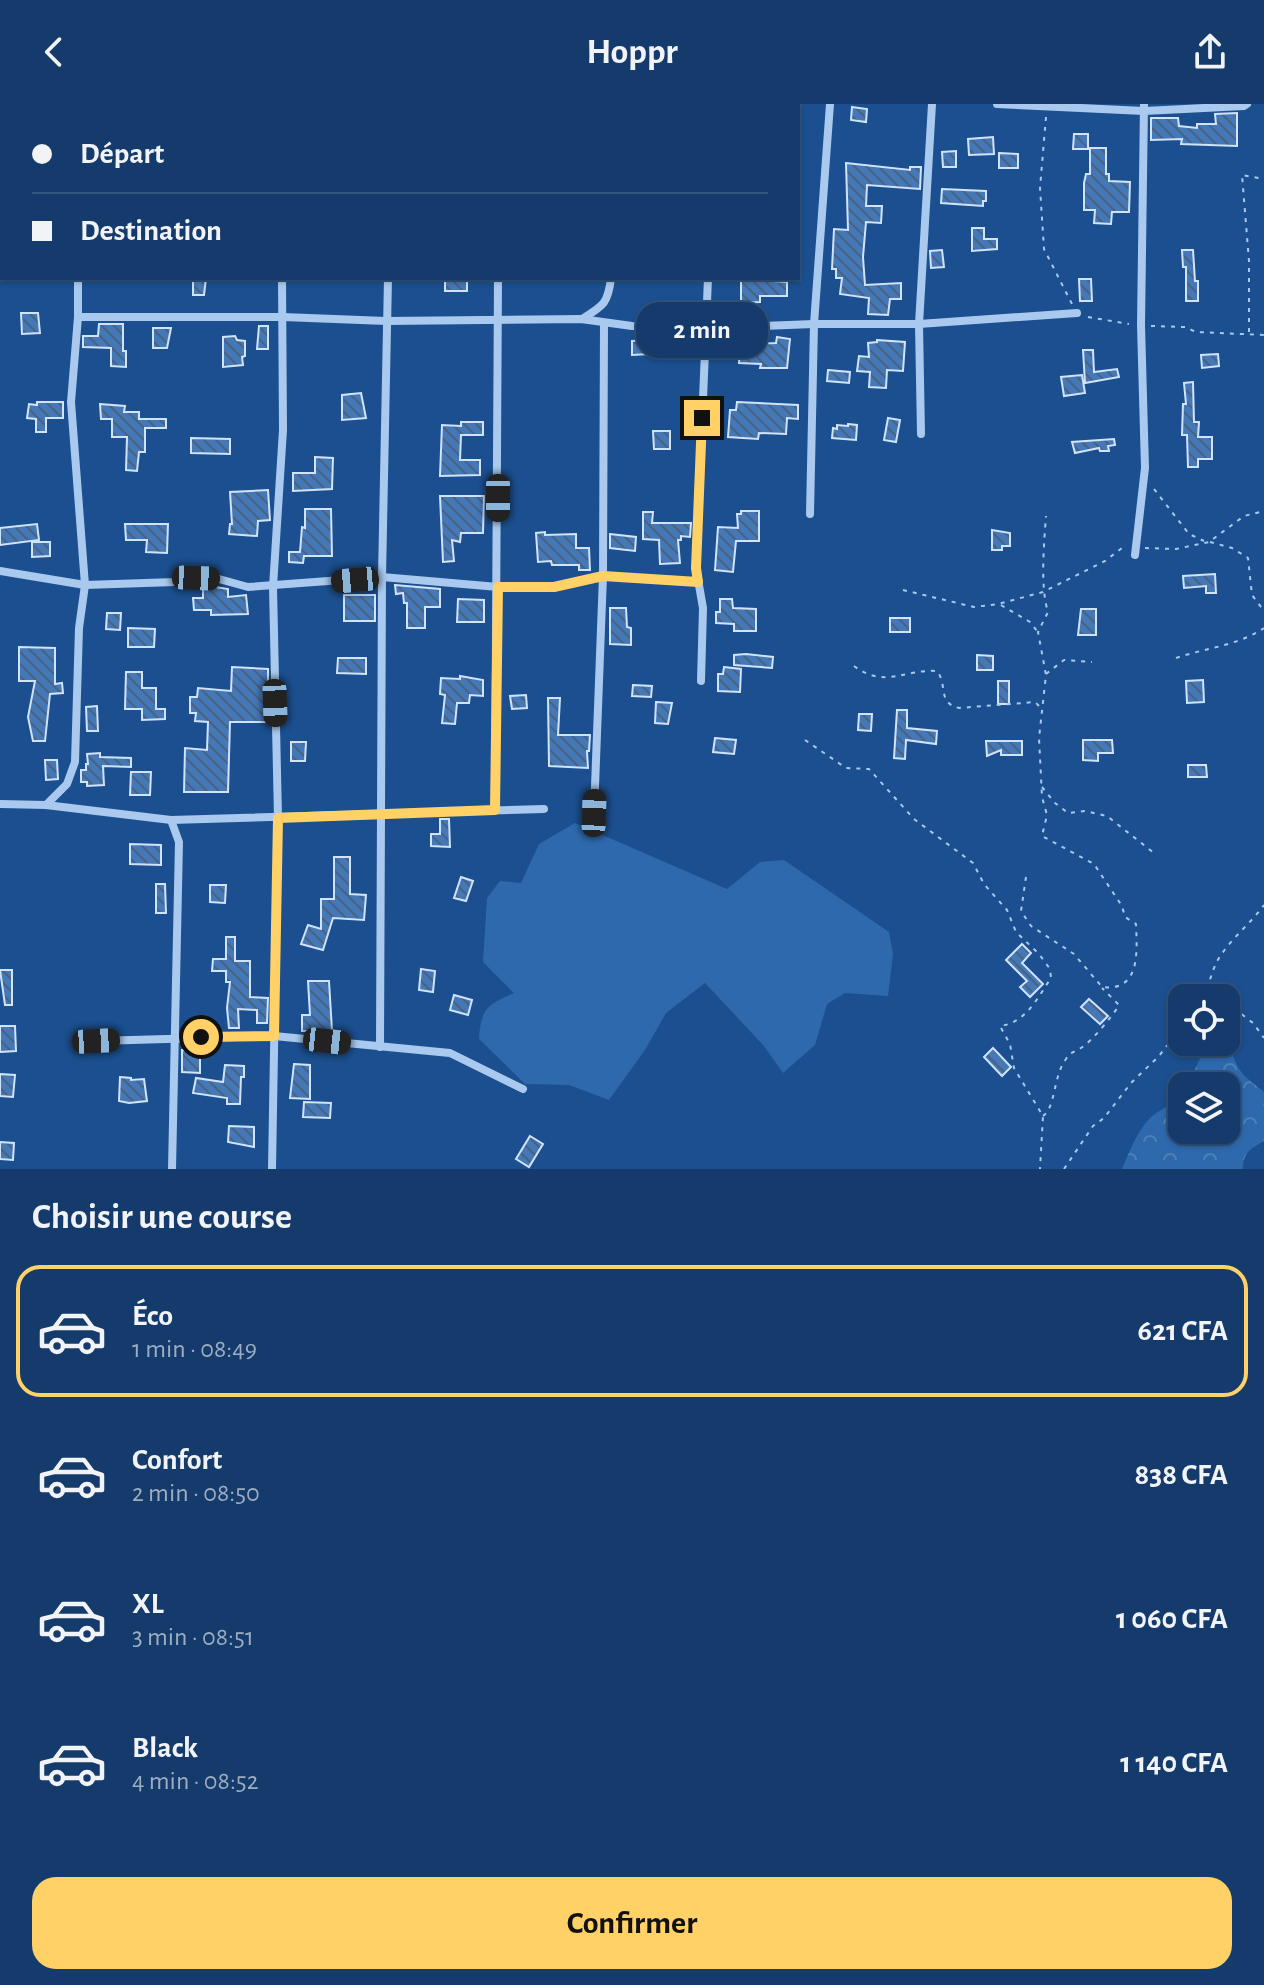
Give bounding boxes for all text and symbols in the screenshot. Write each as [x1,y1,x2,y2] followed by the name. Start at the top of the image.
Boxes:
[32,30,76,74] icon: back
[1188,30,1232,74] icon: share
[586,34,678,70] text: Hoppr
[80,139,164,169] text: Départ
[80,216,222,246] text: Destination
[636,302,768,358] callout: 2 min
[673,317,731,343] text: 2 min
[684,400,720,436] route end
[486,474,510,522] car
[172,565,220,591] car
[330,566,380,594] car
[262,679,288,727] car
[581,789,607,837] car
[1168,984,1240,1144] map controls
[1168,984,1240,1056] button: locate
[183,1019,219,1055] route start
[302,1027,352,1055] car
[71,1028,121,1054] car
[1168,1072,1240,1144] button: layers
[32,1199,292,1235] text: Choisir une course
[36,1295,108,1367] icon: car
[132,1301,173,1331] text: Éco
[1138,1316,1228,1346] text: 621 CFA
[132,1336,257,1362] text: 1 min · 08:49
[36,1439,108,1511] icon: car
[132,1445,222,1475] text: Confort
[1135,1460,1228,1490] text: 838 CFA
[132,1480,260,1506] text: 2 min · 08:50
[36,1583,108,1655] icon: car
[132,1589,164,1619] text: XL
[1116,1604,1228,1634] text: 1 060 CFA
[132,1624,254,1650] text: 3 min · 08:51
[36,1727,108,1799] icon: car
[132,1733,198,1763] text: Black
[1120,1748,1228,1778] text: 1 140 CFA
[132,1768,259,1794] text: 4 min · 08:52
[32,1877,1232,1969] button: Confirmer

